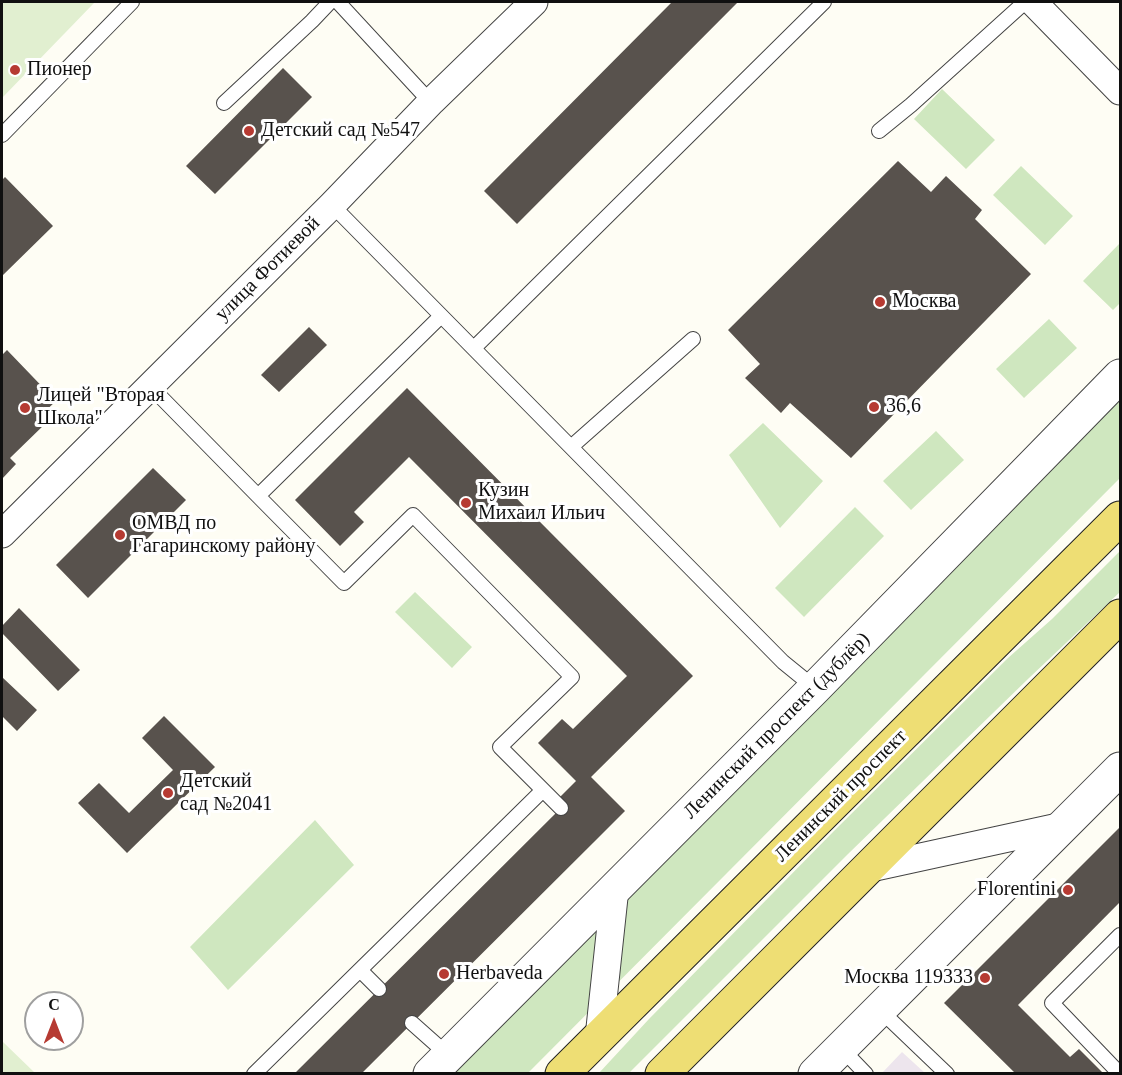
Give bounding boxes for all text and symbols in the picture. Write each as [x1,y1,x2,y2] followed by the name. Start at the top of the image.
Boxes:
[27,58,92,82] place label: Пионер
[8,63,22,77] marker: Пионер
[261,119,420,143] place label: Детский сад №547
[242,124,256,138] marker: Детский сад №547
[211,212,325,326] street label: улица Фотиевой
[892,290,956,314] place label: Москва
[873,295,887,309] marker: Москва
[37,384,165,431] place label: Лицей "Вторая Школа"
[886,395,921,419] place label: 36,6
[867,400,881,414] marker: 36,6
[18,401,32,415] marker: Лицей "Вторая Школа"
[478,479,605,526] place label: Кузин Михаил Ильич
[459,496,473,510] marker: Кузин Михаил Ильич
[132,512,316,559] place label: ОМВД по Гагаринскому району
[113,528,127,542] marker: ОМВД по Гагаринскому району
[679,628,875,824] street label: Ленинский проспект (дублёр)
[770,725,912,867] street label: Ленинский проспект
[180,770,272,817] place label: Детский сад №2041
[161,786,175,800] marker: Детский сад №2041
[977,878,1056,902] place label: Florentini
[1061,883,1075,897] marker: Florentini
[456,962,543,986] place label: Herbaveda
[844,966,973,990] place label: Москва 119333
[437,967,451,981] marker: Herbaveda
[978,971,992,985] marker: Москва 119333
[24,991,84,1051] north arrow
[48,996,60,1013] text: С

